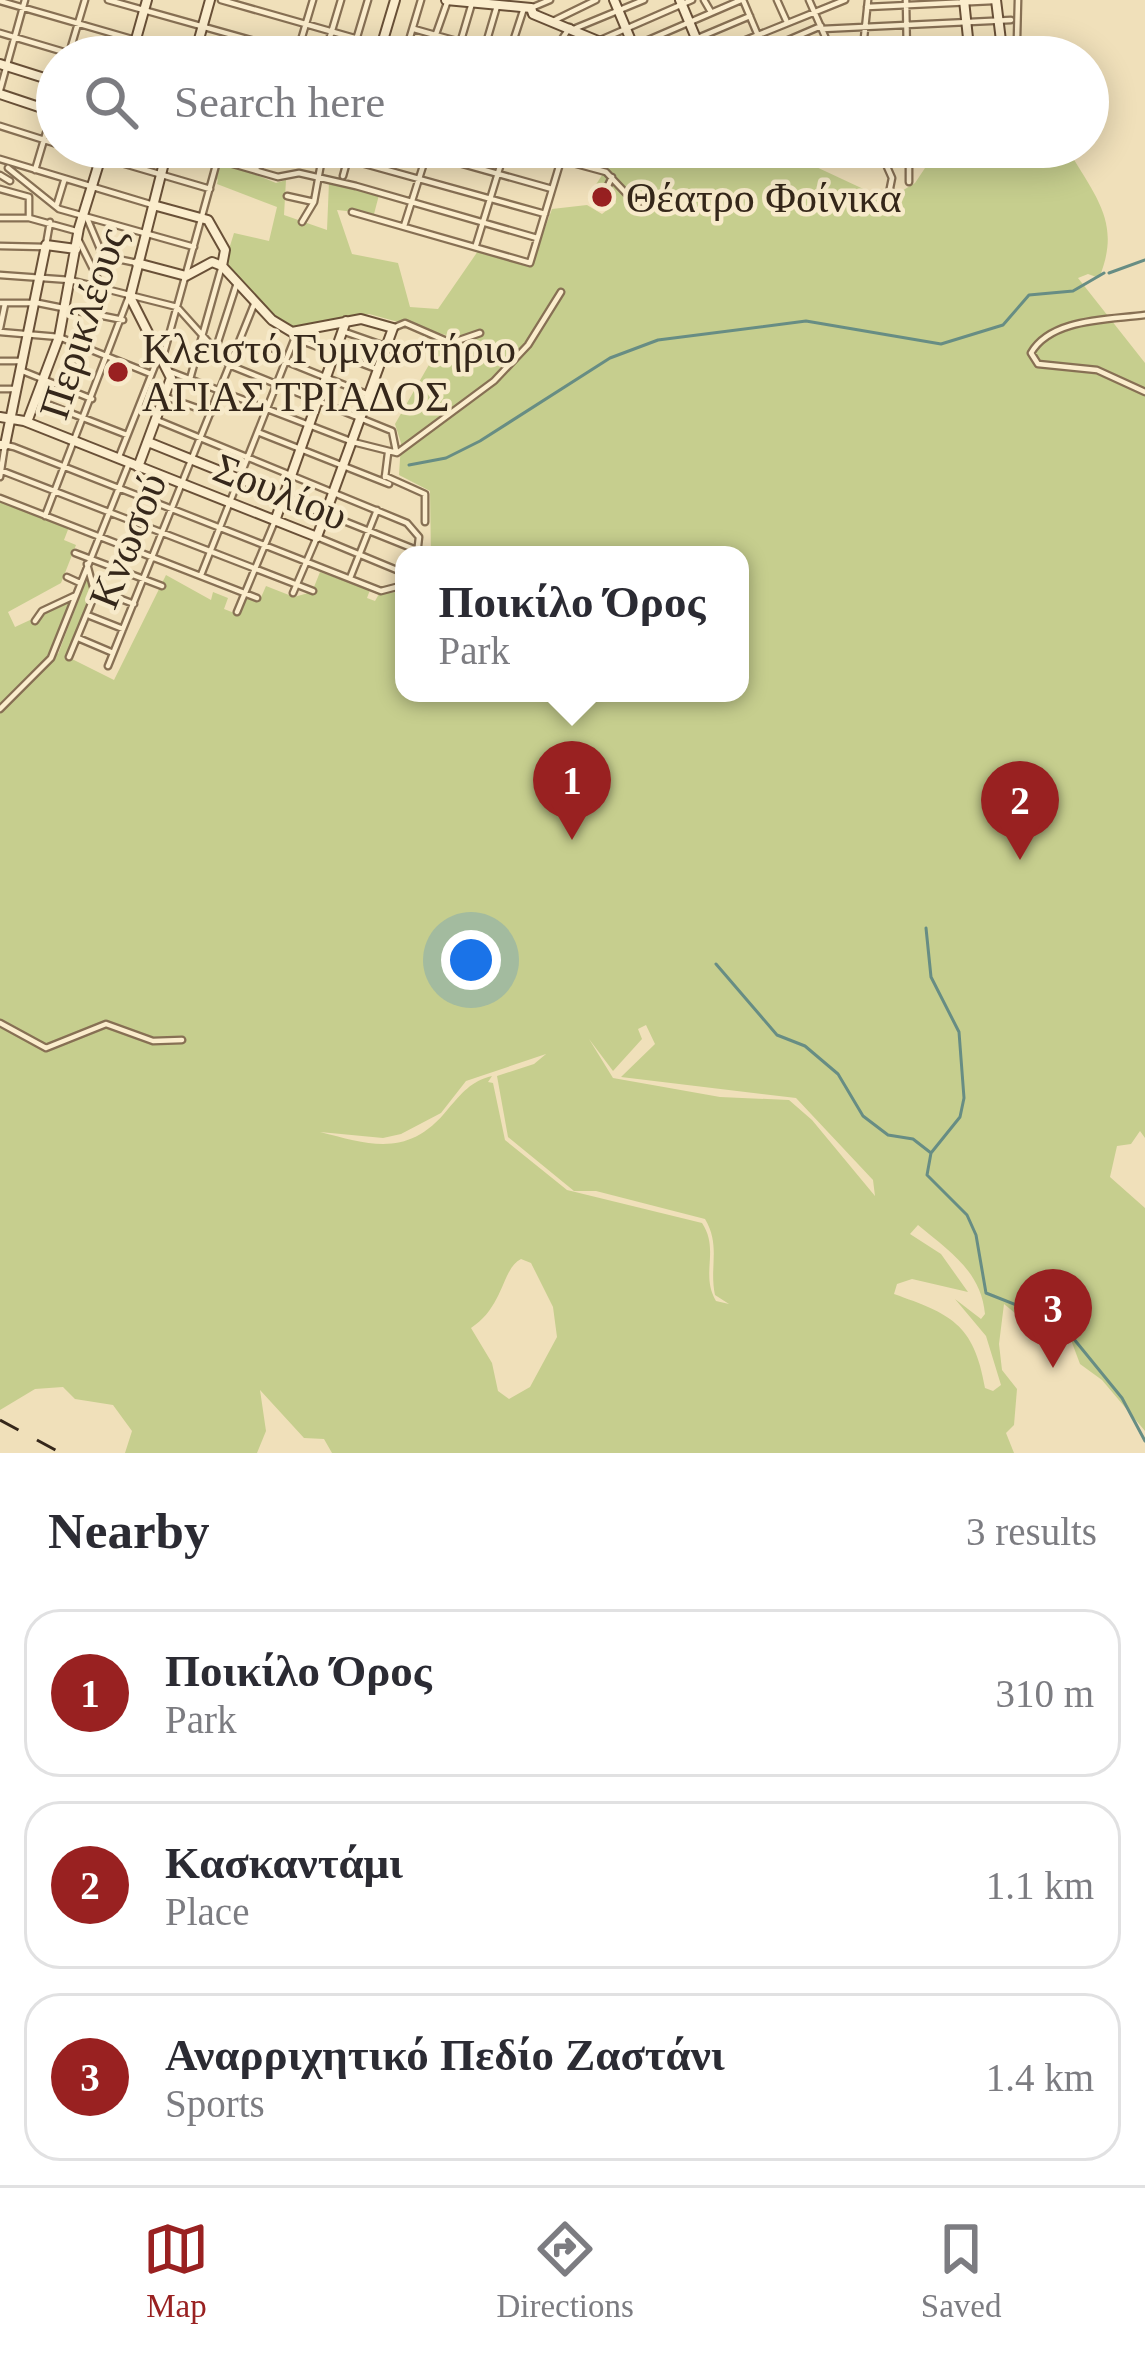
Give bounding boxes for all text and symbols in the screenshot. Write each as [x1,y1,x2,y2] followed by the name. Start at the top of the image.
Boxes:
[36,36,1109,168] search box
[78,69,144,135] icon: search
[174,77,385,127] text: Search here
[626,175,901,221] place label: Θέατρο Φοίνικα
[589,184,615,210] marker: Θέατρο Φοίνικα
[31,222,136,424] street label: Περικλέους
[142,326,516,420] place label: Κλειστό Γυμναστήριο ΑΓΙΑΣ ΤΡΙΑΔΟΣ
[105,359,131,385] marker: Κλειστό Γυμναστήριο ΑΓΙΑΣ ΤΡΙΑΔΟΣ
[207,444,354,539] street label: Σουλίου
[80,466,176,615] street label: Κνωσού
[395,546,749,702] popup
[439,577,705,627] text: Ποικίλο Όρος
[439,629,510,672] text: Park
[533,741,611,840] pin: 1
[981,761,1059,860] pin: 2
[441,930,501,990] your location
[1014,1269,1092,1368] pin: 3
[48,1503,209,1559] text: Nearby
[966,1510,1097,1553] text: 3 results
[165,1646,432,1696] text: Ποικίλο Όρος
[80,1672,100,1715] text: 1
[995,1672,1094,1715] text: 310 m
[165,1698,237,1741] text: Park
[165,1838,403,1888] text: Κασκαντάμι
[80,1864,100,1907] text: 2
[986,1864,1094,1907] text: 1.1 km
[165,1890,249,1933] text: Place
[165,2030,725,2080] text: Αναρριχητικό Πεδίο Ζαστάνι
[80,2056,100,2099] text: 3
[986,2056,1094,2099] text: 1.4 km
[165,2082,265,2125] text: Sports
[143,2216,209,2325] tab: Map
[496,2216,634,2325] tab: Directions
[921,2216,1002,2325] tab: Saved

